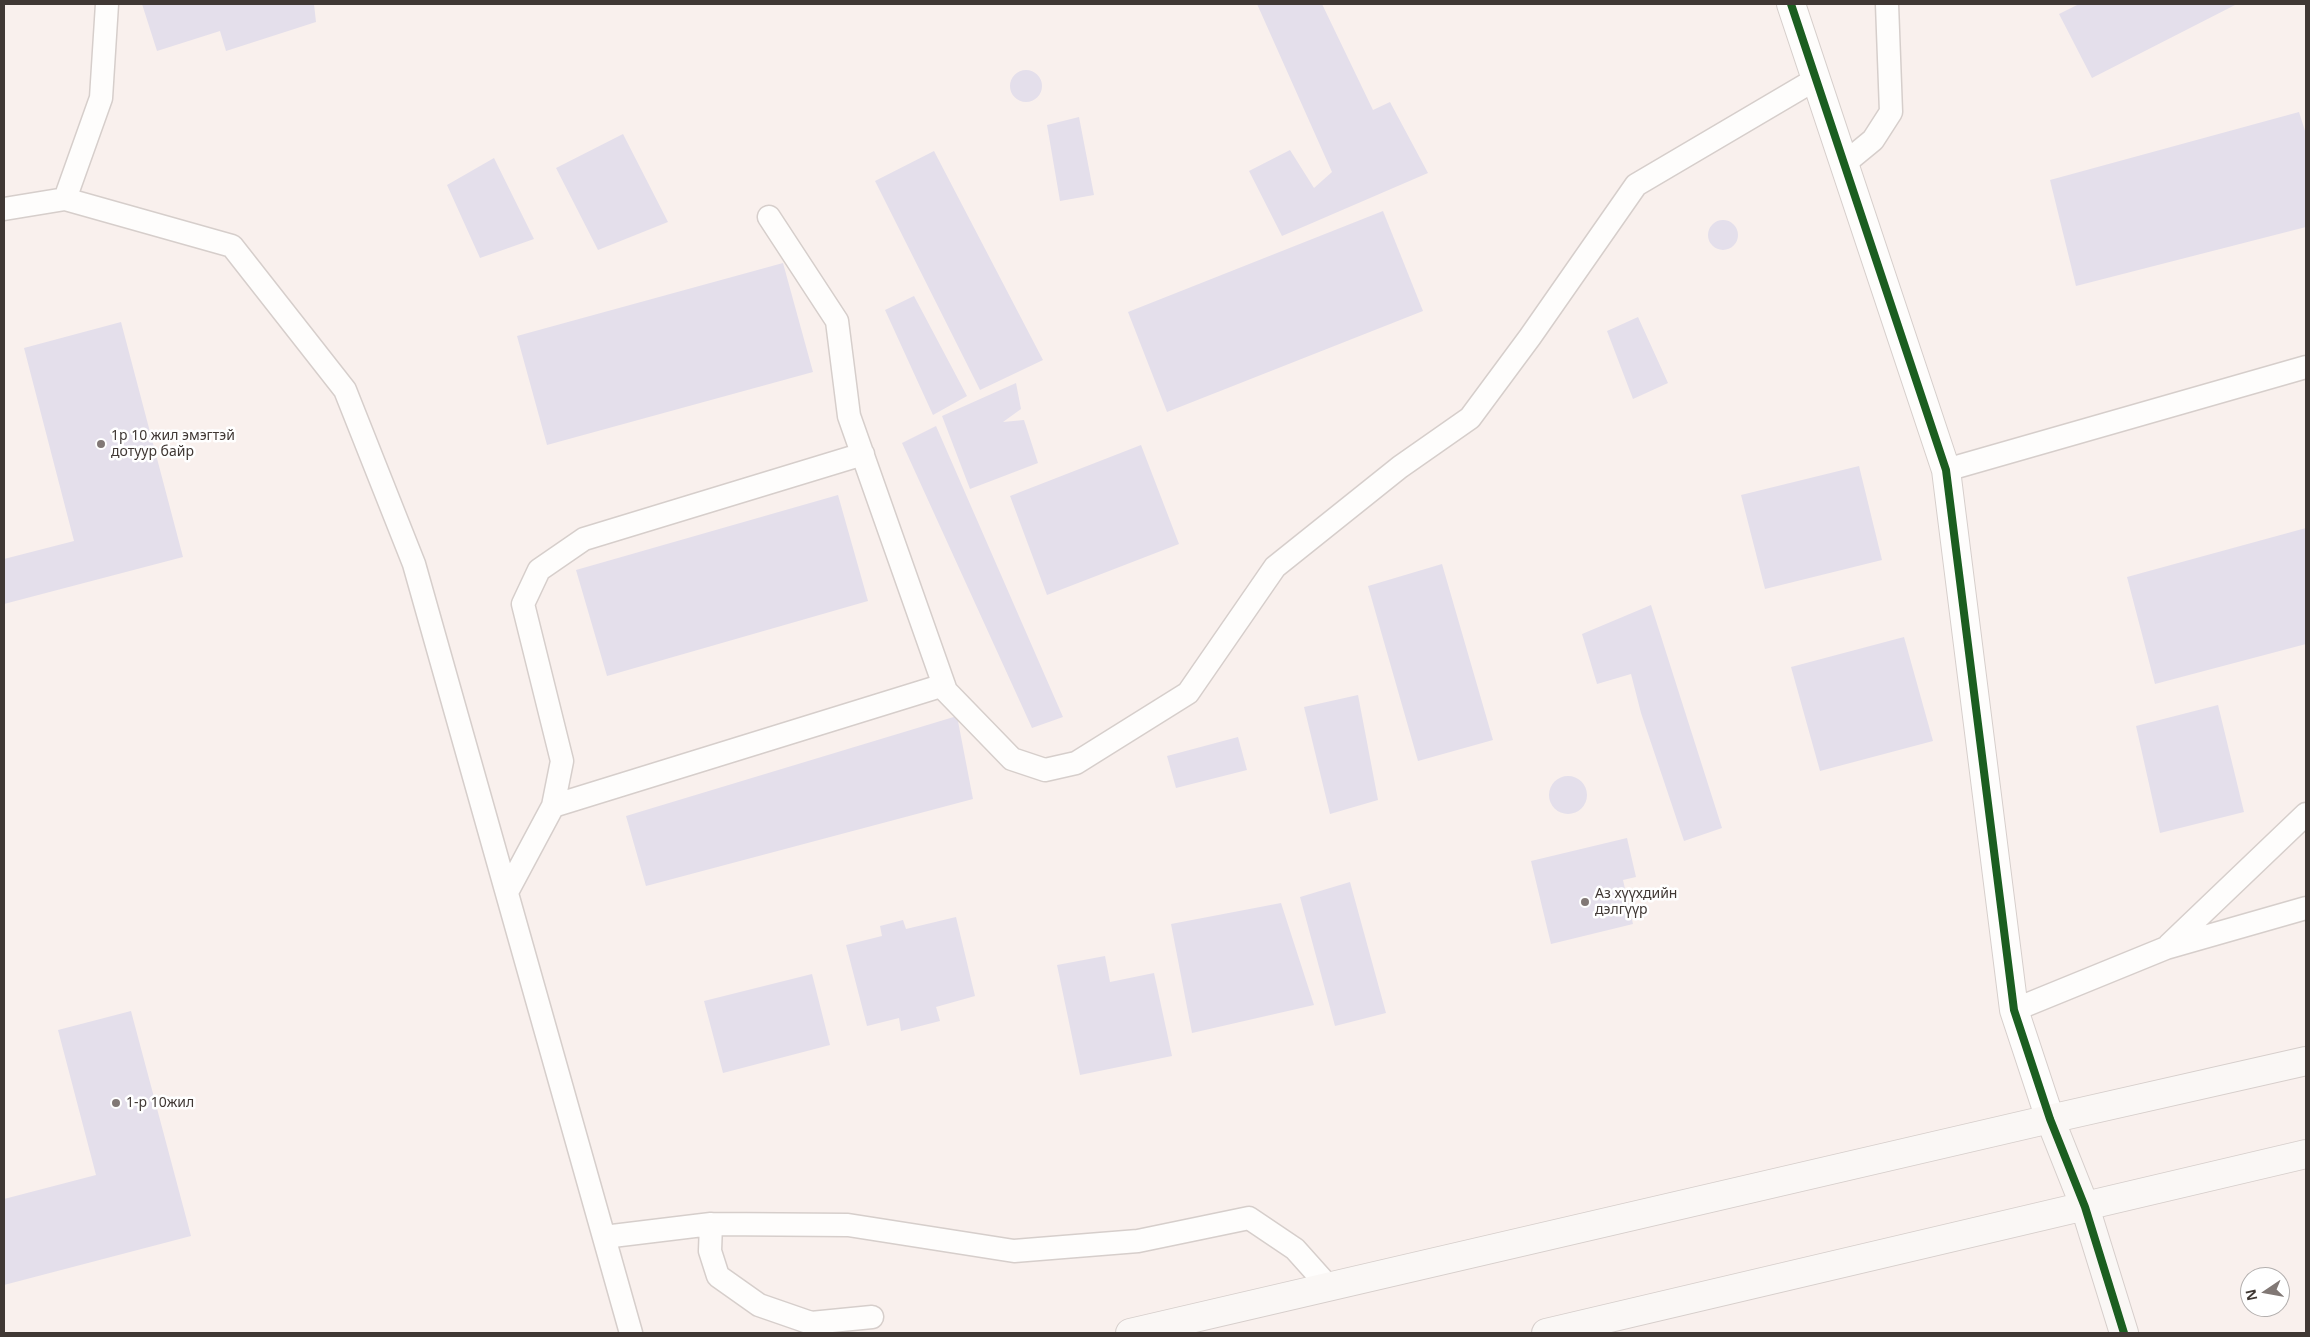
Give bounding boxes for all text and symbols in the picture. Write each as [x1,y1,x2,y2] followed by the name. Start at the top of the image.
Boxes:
[111,428,235,461] place label: 1р 10 жил эмэгтэй дотуур байр
[95,438,107,450] marker: 1р 10 жил эмэгтэй дотуур байр
[1595,886,1677,919] place label: Аз хүүхдийн дэлгүүр
[1579,896,1591,908] marker: Аз хүүхдийн дэлгүүр
[126,1095,194,1111] place label: 1-р 10жил
[110,1097,122,1109] marker: 1-р 10жил
[2240,1267,2290,1317] north arrow
[2240,1287,2261,1303] text: N

